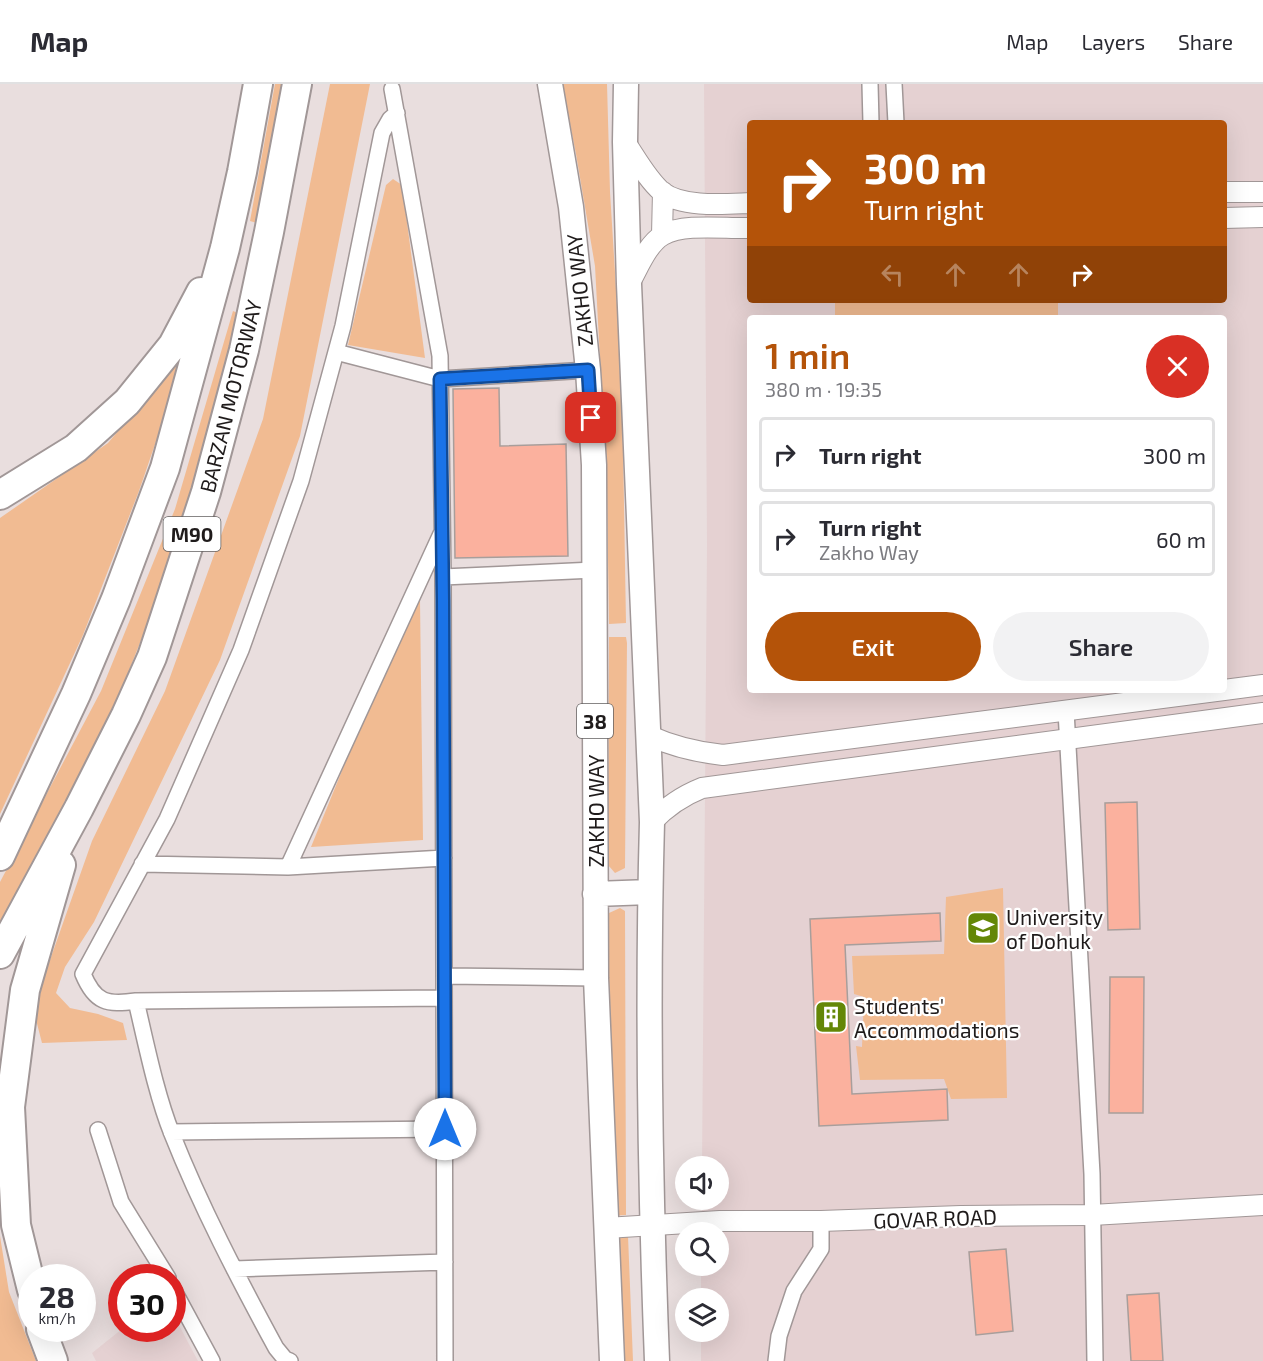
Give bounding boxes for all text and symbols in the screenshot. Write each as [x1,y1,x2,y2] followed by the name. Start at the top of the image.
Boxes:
[30,24,88,58] text: Map
[1006,29,1048,54] text: Map
[1081,29,1145,54] text: Layers
[1178,29,1233,54] text: Share
[864,142,987,192] text: 300 m
[765,144,843,222] icon: right
[864,193,984,225] text: Turn right
[561,232,597,348] street label: ZAKHO WAY
[876,258,909,291] icon: left
[939,258,972,291] icon: ahead
[1002,258,1035,291] icon: ahead
[1065,258,1098,291] icon: right
[194,297,266,495] street label: BARZAN MOTORWAY
[765,333,850,376] text: 1 min
[1146,335,1209,398] button: close
[765,377,882,401] text: 380 m · 19:35
[565,392,616,443] pin
[574,401,607,434] icon: arrive
[768,438,801,471] icon: right
[819,442,921,468] text: Turn right
[1143,442,1206,468] text: 300 m
[819,514,921,540] text: Turn right
[164,517,220,551] road number: M90
[768,522,801,555] icon: right
[1156,526,1206,552] text: 60 m
[819,540,919,564] text: Zakho Way
[765,612,981,681] button: Exit
[993,612,1209,681] button: Share
[577,704,613,738] road number: 38
[583,754,608,868] street label: ZAKHO WAY
[1006,904,1103,953] place label: University of Dohuk
[965,910,1001,946] school or university icon: University of Dohuk
[854,993,1019,1042] place label: Students' Accommodations
[813,999,849,1035] building icon: Students' Accommodations
[413,1097,477,1161] position arrow
[675,1156,729,1342] map controls
[675,1156,729,1210] button: sound
[873,1203,997,1233] street label: GOVAR ROAD
[675,1222,729,1276] button: search
[108,1264,186,1342] speed limit sign: 30
[39,1278,75,1314] text: 28
[675,1288,729,1342] button: layers
[38,1309,76,1327] text: km/h

